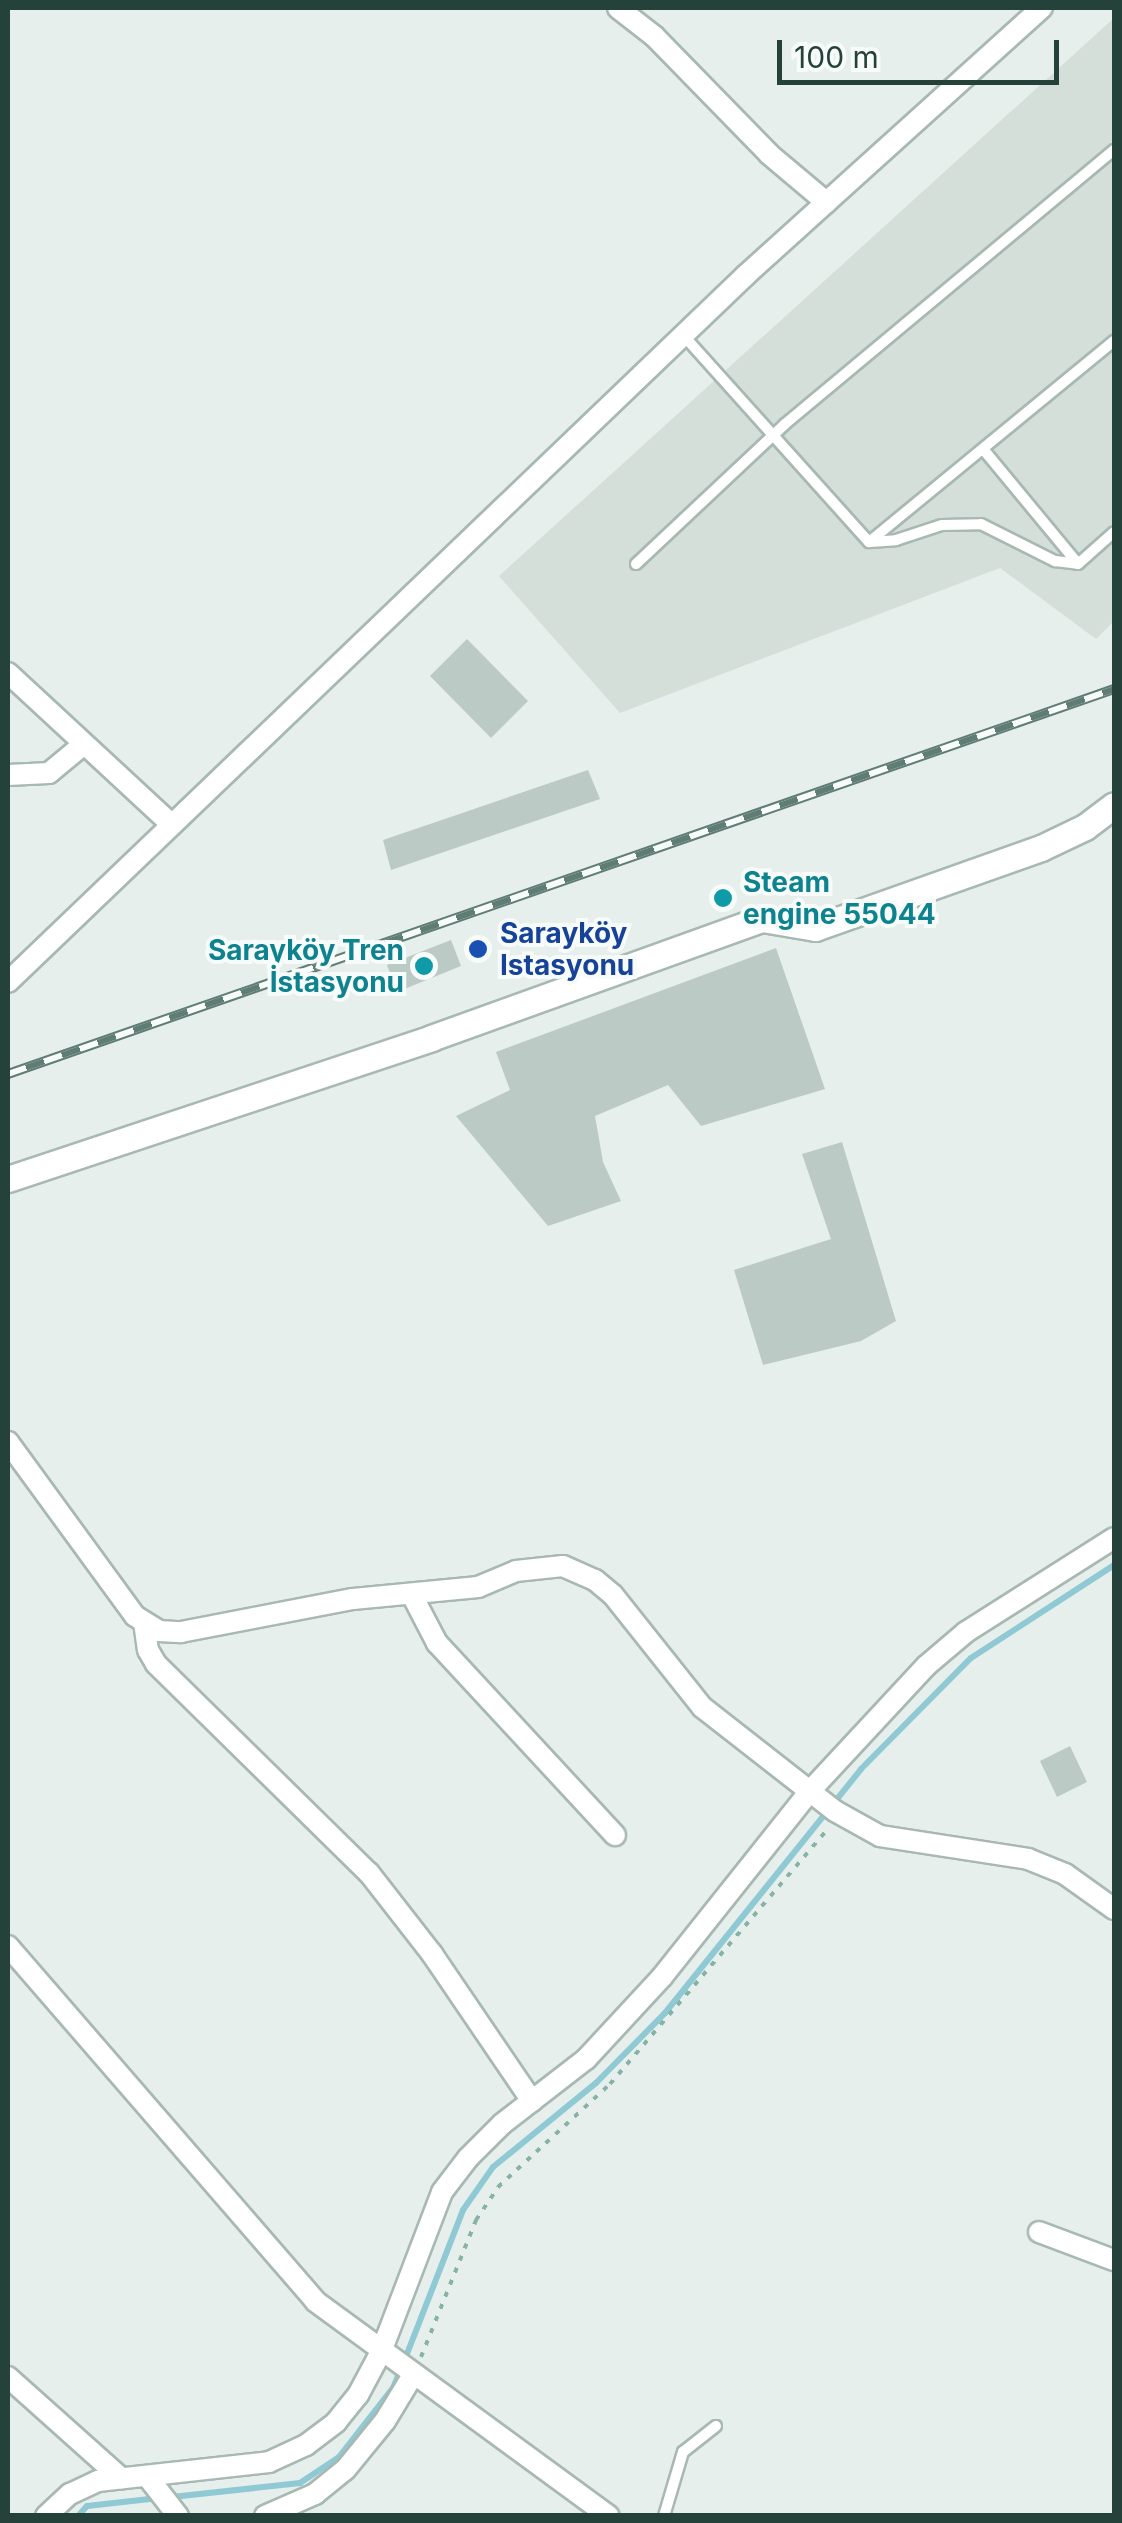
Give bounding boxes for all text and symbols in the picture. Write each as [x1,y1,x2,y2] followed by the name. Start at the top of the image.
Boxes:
[782,20,1064,82] scale bar
[794,39,879,75] text: 100 m
[743,865,936,931] place label: Steam engine 55044
[712,887,734,909] marker: Steam engine 55044
[500,916,634,982] place label: Sarayköy Istasyonu
[208,933,404,999] place label: Sarayköy Tren İstasyonu
[465,936,491,962] marker: Sarayköy Istasyonu
[413,955,435,977] marker: Sarayköy Tren İstasyonu

